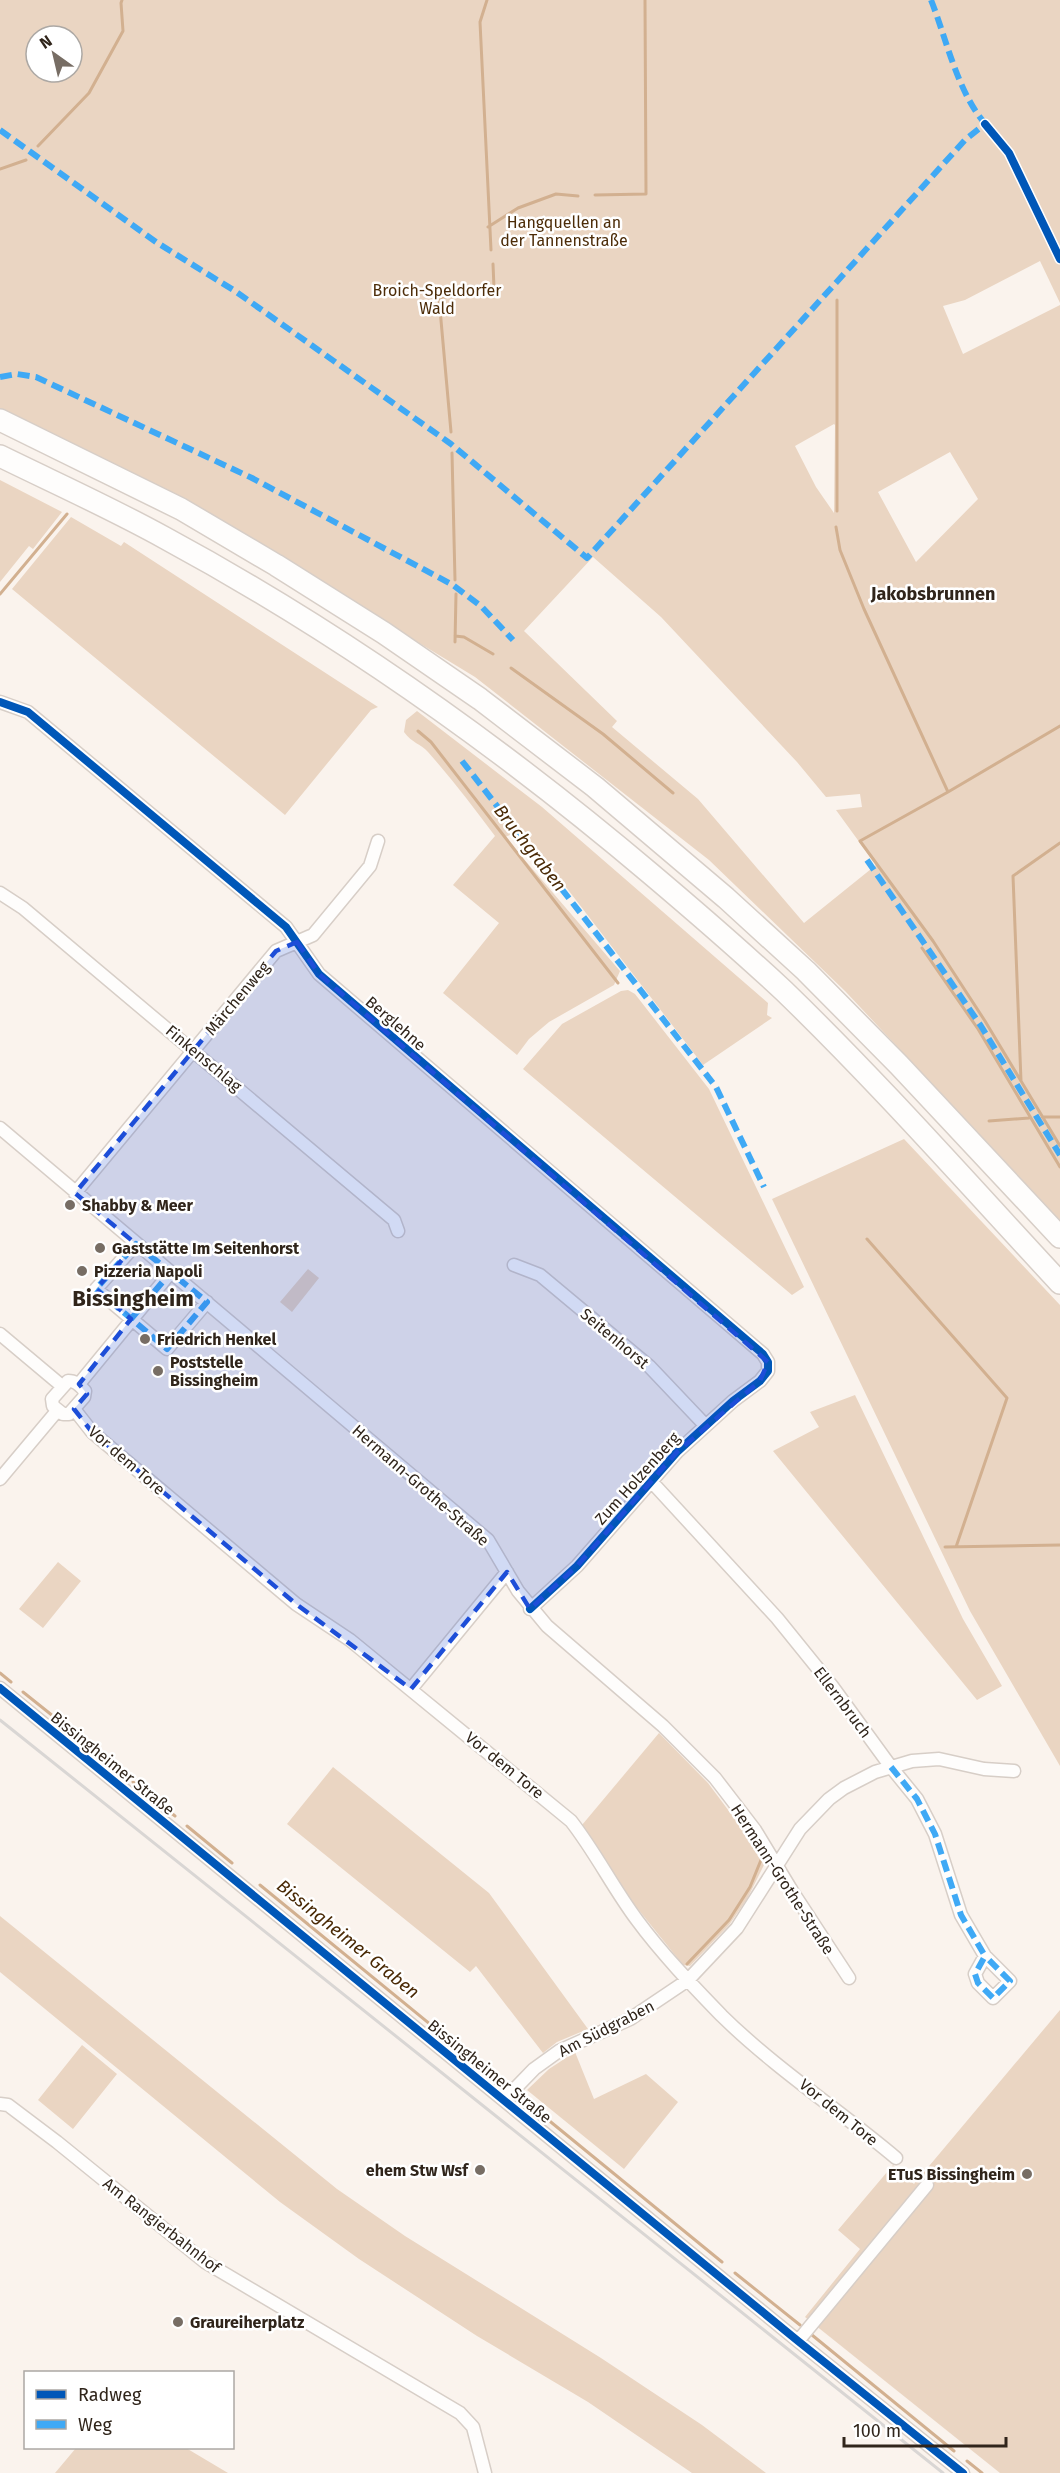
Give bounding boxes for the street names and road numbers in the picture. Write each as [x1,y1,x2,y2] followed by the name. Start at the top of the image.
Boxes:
[201,957,274,1039] street label: Märchenweg
[362,992,430,1055] street label: Berglehne
[162,1021,246,1096] street label: Finkenschlag
[577,1304,653,1373] street label: Seitenhorst
[348,1421,493,1550] street label: Hermann-Grothe-Straße
[84,1422,169,1499] street label: Vor dem Tore
[591,1428,684,1528] street label: Zum Holzenberg
[810,1663,875,1742] street label: Ellernbruch
[47,1708,178,1819] street label: Bissingheimer Straße
[462,1728,548,1803] street label: Vor dem Tore
[727,1801,838,1958] street label: Hermann-Grothe-Straße
[555,1996,657,2061] street label: Am Südgraben
[424,2016,555,2127] street label: Bissingheimer Straße
[796,2075,882,2150] street label: Vor dem Tore
[99,2174,225,2278] street label: Am Rangierbahnhof

